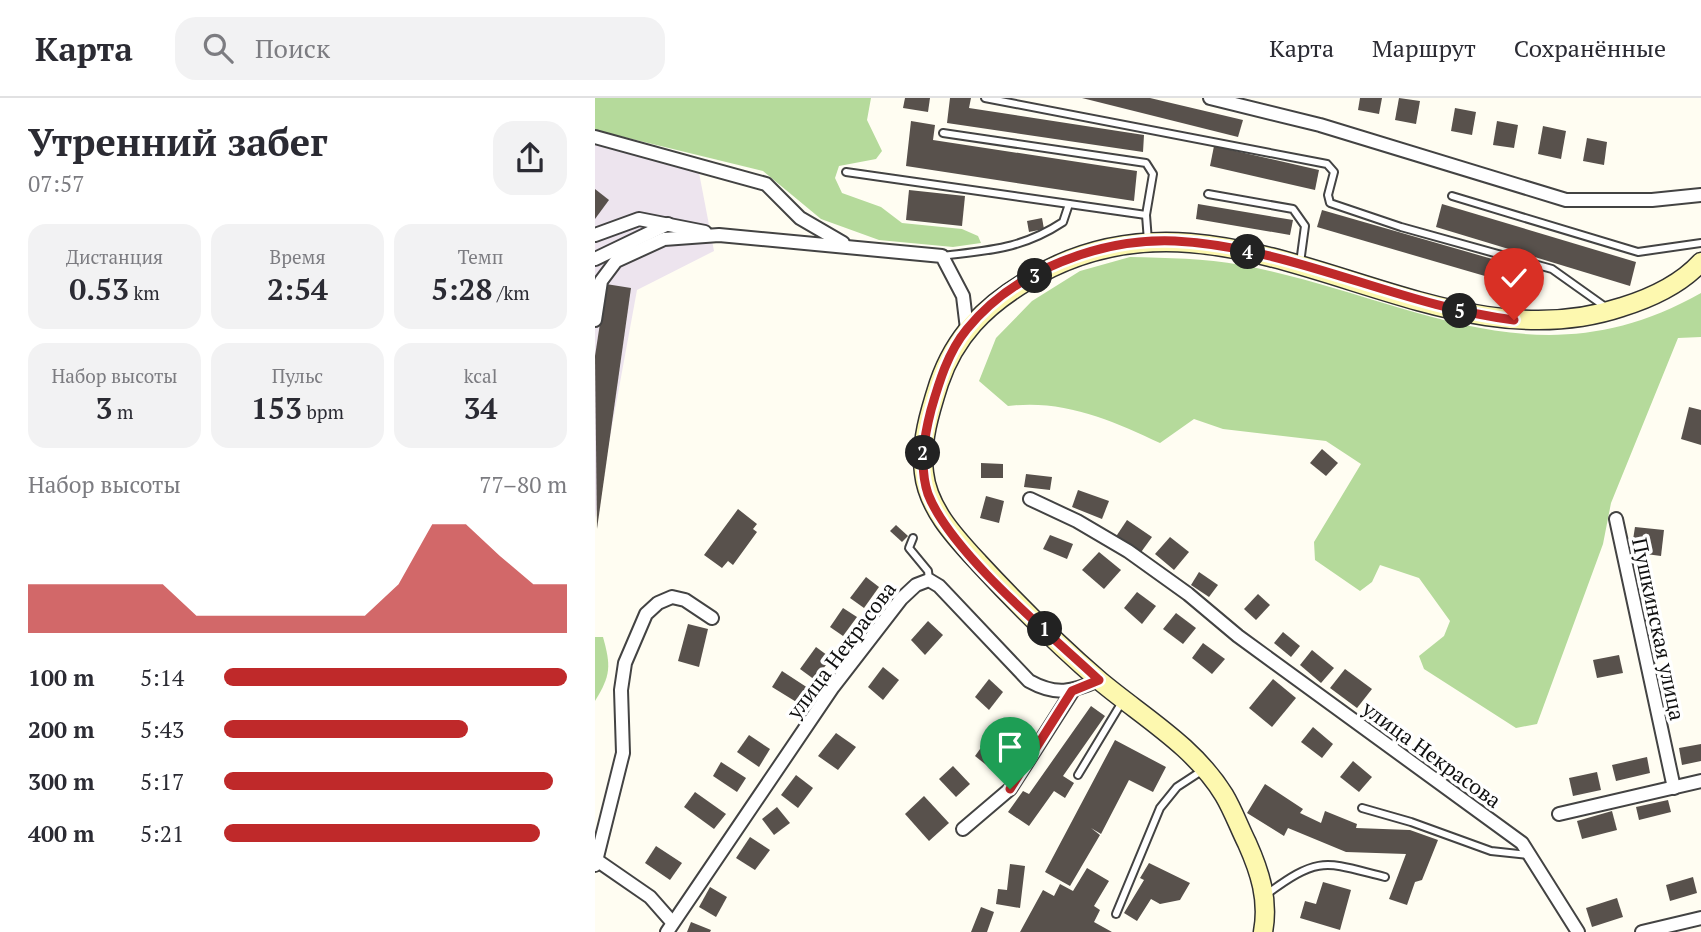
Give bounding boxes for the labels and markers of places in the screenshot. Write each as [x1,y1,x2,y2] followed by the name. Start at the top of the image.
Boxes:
[1231,234,1265,270] pin: 4
[1484,248,1544,320] pin
[1017,258,1053,294] pin: 3
[1443,294,1477,328] pin: 5
[905,436,941,470] pin: 2
[1028,612,1063,646] pin: 1
[980,717,1040,789] pin

